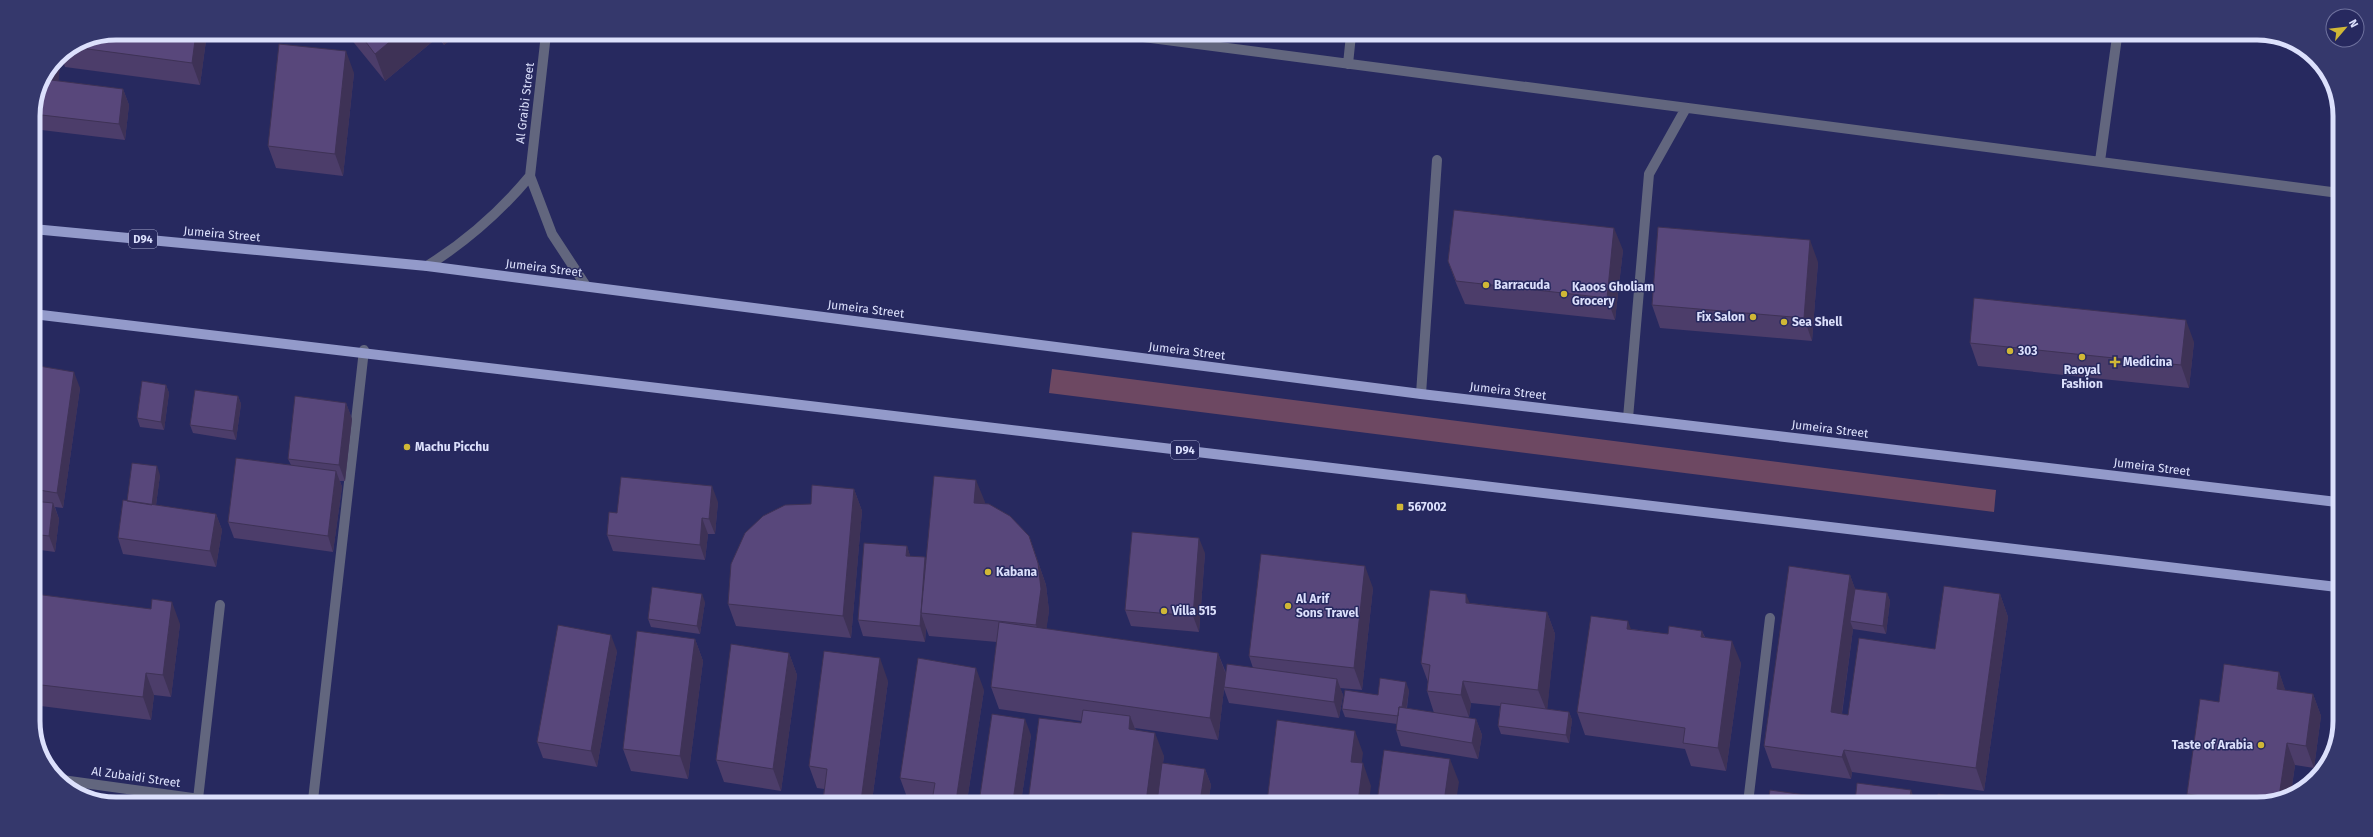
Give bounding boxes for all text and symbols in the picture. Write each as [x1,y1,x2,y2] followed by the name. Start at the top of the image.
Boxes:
[2325,8,2365,48] north arrow
[2346,17,2361,30] text: N
[513,61,537,144] street label: Al Graibi Street
[183,224,262,244] street label: Jumeira Street
[129,230,157,248] road number: D94
[505,256,584,280] street label: Jumeira Street
[1494,278,1550,292] place label: Barracuda
[1481,280,1491,290] marker: Barracuda
[1572,280,1654,308] place label: Kaoos Gholiam Grocery
[1559,289,1569,299] marker: Kaoos Gholiam Grocery
[827,297,906,321] street label: Jumeira Street
[1696,310,1745,324] place label: Fix Salon
[1748,312,1758,322] marker: Fix Salon
[1792,315,1843,329] place label: Sea Shell
[1779,317,1789,327] marker: Sea Shell
[1148,339,1227,363] street label: Jumeira Street
[2017,344,2037,358] place label: 303
[2005,346,2015,356] marker: 303
[2077,352,2087,362] marker: Raoyal Fashion
[2123,355,2173,369] place label: Medicina
[2110,357,2120,367] marker: Medicina
[2061,363,2103,391] place label: Raoyal Fashion
[1469,379,1548,403] street label: Jumeira Street
[1791,417,1870,441] street label: Jumeira Street
[415,440,489,454] place label: Machu Picchu
[1171,441,1199,459] road number: D94
[402,442,412,452] marker: Machu Picchu
[2113,455,2192,479] street label: Jumeira Street
[1408,500,1447,514] place label: 567002
[1395,502,1405,512] marker: 567002
[996,565,1038,579] place label: Kabana
[983,567,993,577] marker: Kabana
[1295,592,1359,620] place label: Al Arif Sons Travel
[1283,601,1293,611] marker: Al Arif Sons Travel
[1171,604,1217,618] place label: Villa 515
[1159,606,1169,616] marker: Villa 515
[2172,738,2253,752] place label: Taste of Arabia
[2256,740,2266,750] marker: Taste of Arabia
[91,764,182,790] street label: Al Zubaidi Street

